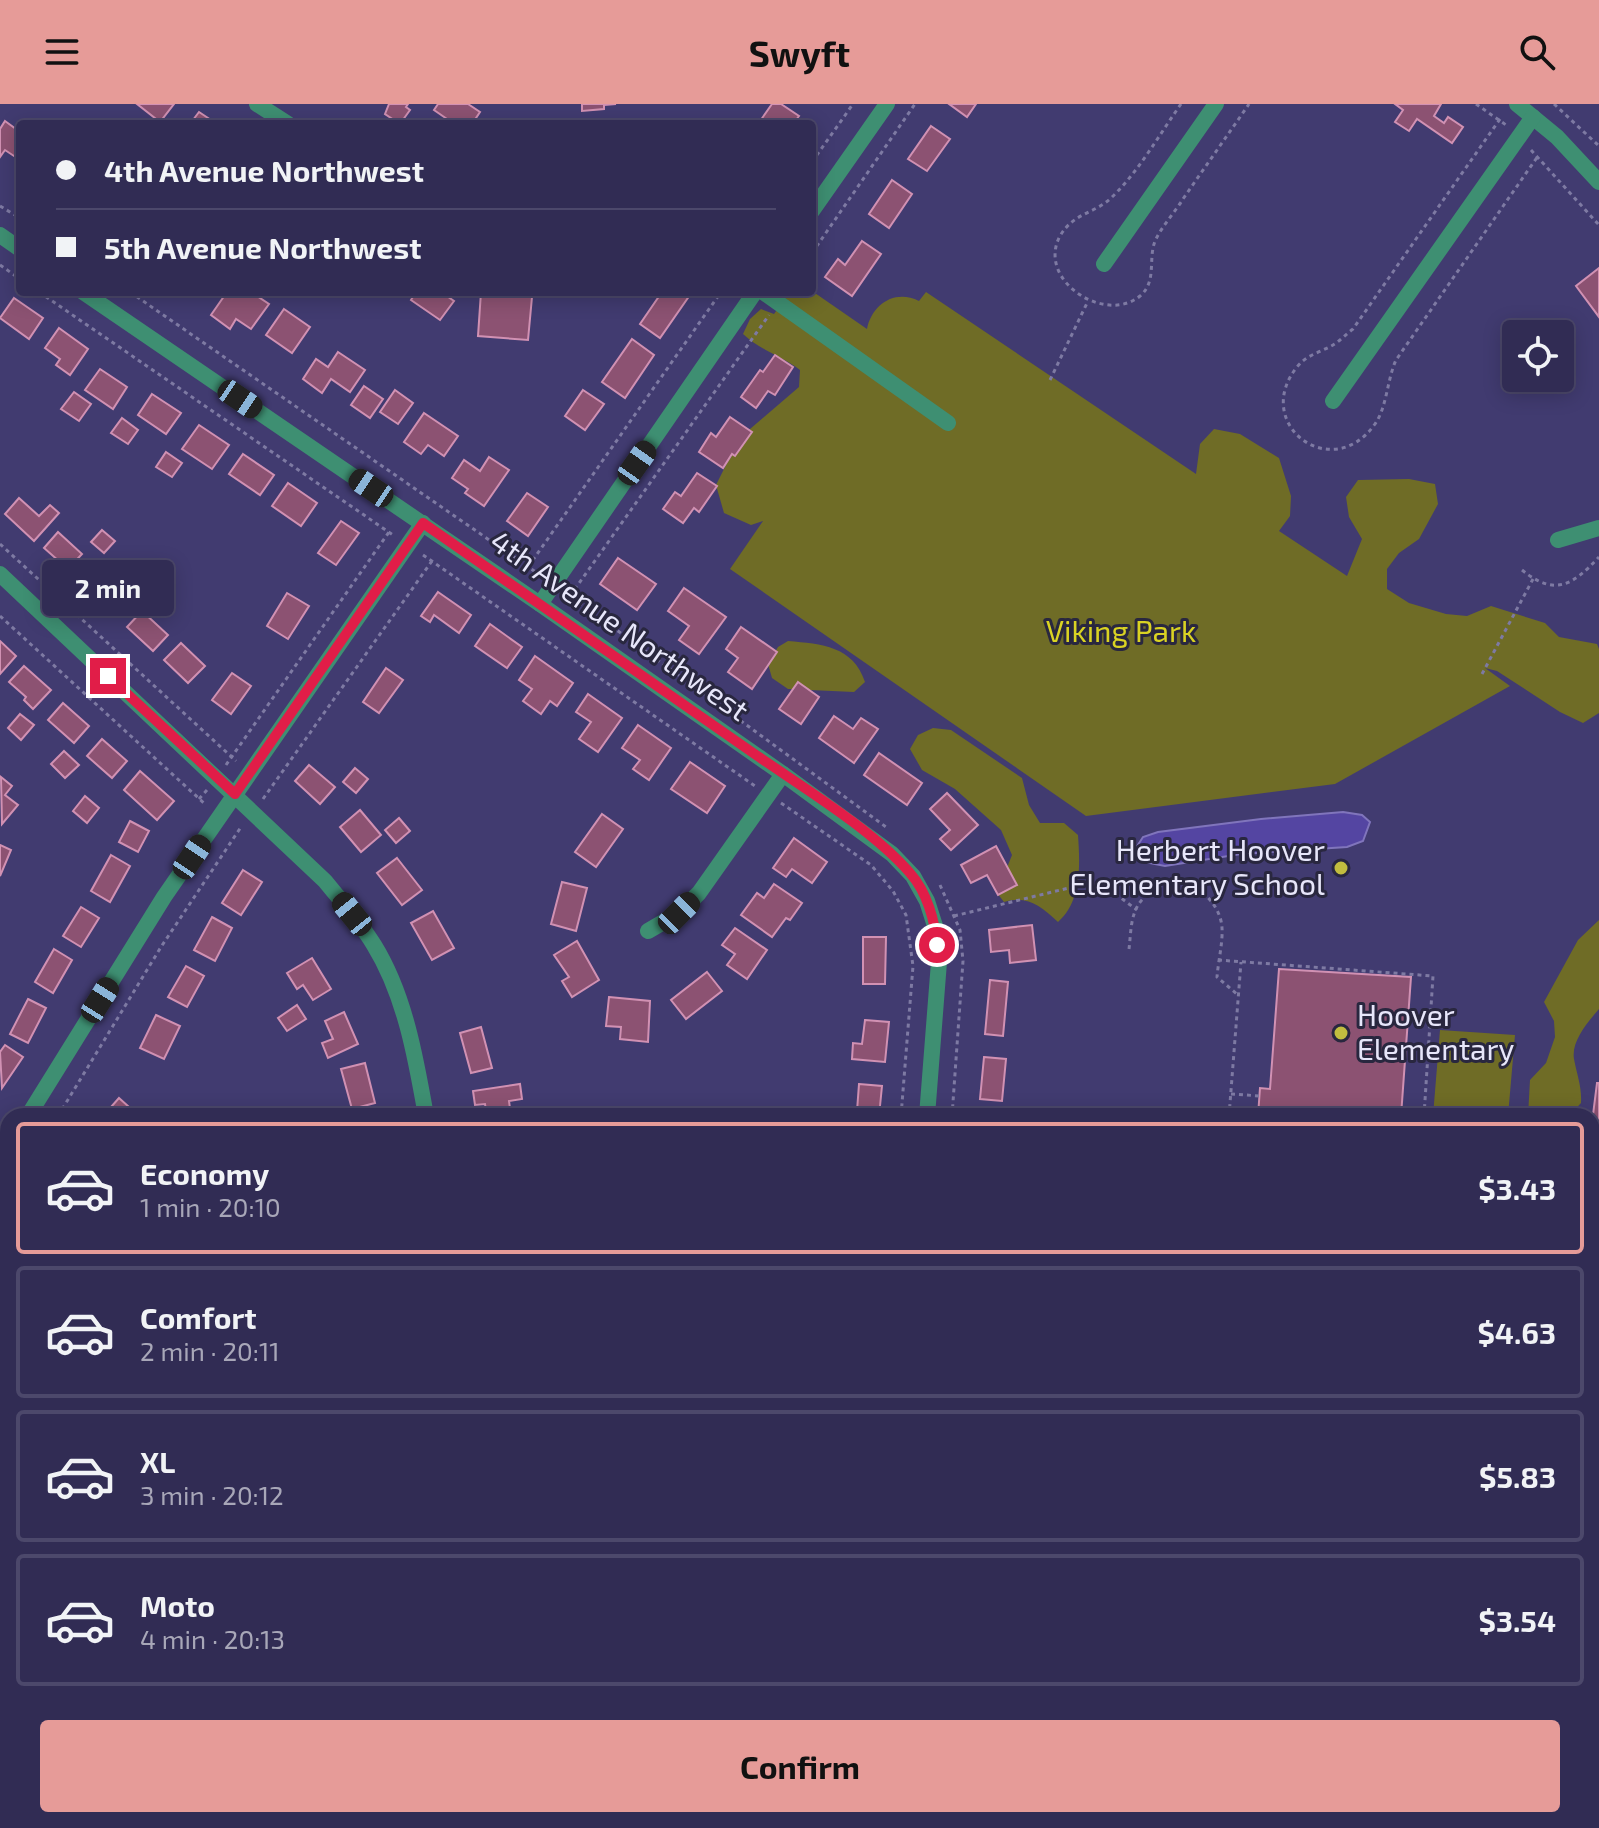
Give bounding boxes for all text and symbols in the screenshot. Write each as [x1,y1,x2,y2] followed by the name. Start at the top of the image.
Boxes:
[40,30,84,74] icon: menu
[1515,30,1559,74] icon: search
[749,31,850,74] text: Swyft
[104,152,424,188] text: 4th Avenue Northwest
[104,229,421,265] text: 5th Avenue Northwest
[1502,320,1574,392] map controls
[1502,320,1574,392] button: locate
[213,376,267,422] car
[613,436,661,490] car
[344,465,398,511] car
[484,522,756,727] street label: 4th Avenue Northwest
[42,560,174,616] callout: 2 min
[75,572,141,603] text: 2 min
[1046,612,1196,648] park label: Viking Park
[90,658,126,694] route end
[169,830,215,884] car
[1070,831,1325,901] place label: Herbert Hoover Elementary School
[1332,859,1350,877] marker: Herbert Hoover Elementary School
[328,888,376,940] car
[654,888,704,938] car
[919,927,955,963] route start
[77,973,123,1027] car
[1357,996,1515,1066] place label: Hoover Elementary
[1332,1024,1350,1042] marker: Hoover Elementary
[44,1152,116,1224] icon: car
[140,1155,269,1191] text: Economy
[1478,1170,1556,1206] text: $3.43
[140,1191,281,1222] text: 1 min · 20:10
[44,1296,116,1368] icon: car
[140,1299,257,1335] text: Comfort
[1477,1314,1556,1350] text: $4.63
[140,1335,280,1366] text: 2 min · 20:11
[44,1440,116,1512] icon: car
[140,1443,175,1479] text: XL
[1479,1458,1556,1494] text: $5.83
[140,1479,284,1510] text: 3 min · 20:12
[44,1584,116,1656] icon: car
[140,1587,215,1623] text: Moto
[1479,1602,1556,1638] text: $3.54
[140,1623,285,1654] text: 4 min · 20:13
[40,1720,1560,1812] button: Confirm

